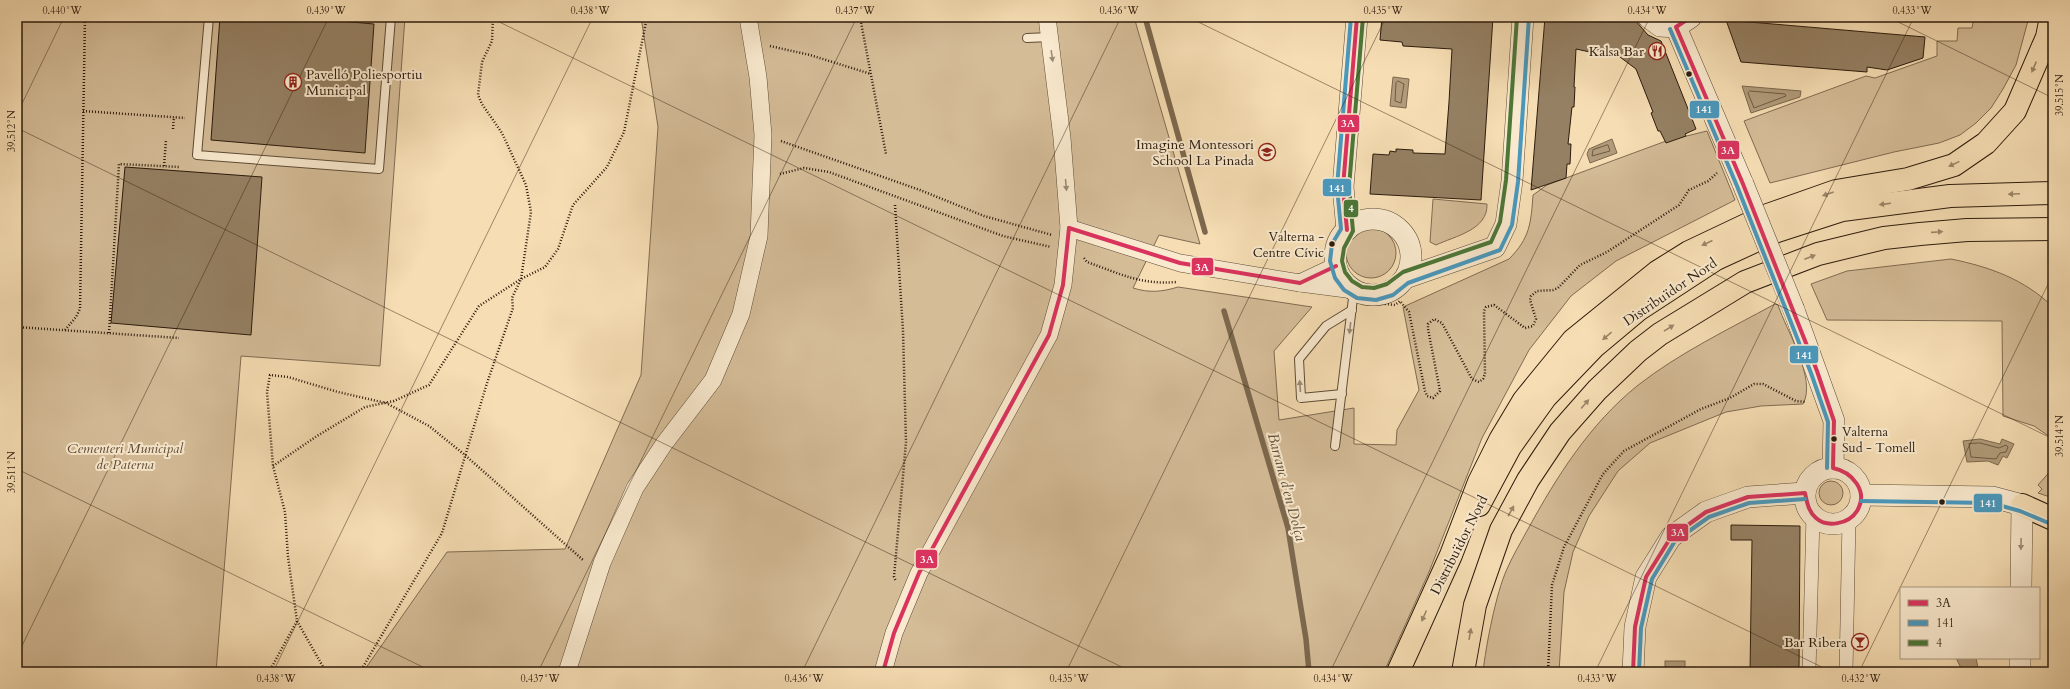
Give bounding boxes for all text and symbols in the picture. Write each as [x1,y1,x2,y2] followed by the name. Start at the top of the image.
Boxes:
[42,4,83,18] text: 0.440°W
[306,4,347,18] text: 0.439°W
[570,4,611,18] text: 0.438°W
[835,4,876,18] text: 0.437°W
[1099,4,1140,18] text: 0.436°W
[1363,4,1404,18] text: 0.435°W
[1627,4,1668,18] text: 0.434°W
[1892,4,1933,18] text: 0.433°W
[1647,41,1667,61] restaurant icon: Kalsa Bar
[1589,42,1645,61] place label: Kalsa Bar
[1049,50,1055,62] one-way arrow
[2031,61,2037,73] one-way arrow
[306,65,423,100] place label: Pavelló Poliesportiu Municipal
[1684,69,1694,79] unlabelled marker
[283,72,303,92] building icon: Pavelló Poliesportiu Municipal
[2053,74,2067,116] text: 39.515°N
[1689,100,1720,119] line badge: 141
[1696,102,1712,117] text: 141
[5,110,19,152] text: 39.512°N
[1337,114,1360,133] line badge: 3A
[1341,116,1356,131] text: 3A
[1136,135,1254,170] place label: Imagine Montessori School La Pinada
[1717,140,1740,160] line badge: 3A
[1257,142,1277,162] school or university icon: Imagine Montessori School La Pinada
[1721,143,1736,158] text: 3A
[1948,161,1959,167] one-way arrow
[1322,178,1352,197] line badge: 141
[1062,179,1069,191] one-way arrow
[1329,181,1345,196] text: 141
[1821,191,1833,197] one-way arrow
[2007,191,2020,197] one-way arrow
[1343,199,1359,218] line badge: 4
[1348,201,1354,216] text: 4
[1878,201,1891,207] one-way arrow
[1253,228,1324,262] place label: Valterna - Centre Cívic
[1931,229,1943,236] one-way arrow
[1327,239,1337,249] marker: Valterna - Centre Cívic
[1702,240,1713,246] one-way arrow
[1619,253,1721,330] street label: Distribuïdor Nord
[1804,254,1816,260] one-way arrow
[1191,257,1214,276] line badge: 3A
[1195,260,1210,275] text: 3A
[1346,322,1353,335] one-way arrow
[1663,325,1675,332] one-way arrow
[1601,331,1612,340] one-way arrow
[1789,345,1819,364] line badge: 141
[1796,348,1812,363] text: 141
[1297,380,1304,392] one-way arrow
[1580,399,1589,409] one-way arrow
[2053,415,2067,457] text: 39.514°N
[1842,423,1916,457] place label: Valterna Sud - Tomell
[1263,431,1311,544] water label: Barranc d'en Dolça
[1829,434,1839,444] marker: Valterna Sud - Tomell
[67,439,184,474] park label: Cementeri Municipal de Paterna
[5,451,19,493] text: 39.511°N
[1426,491,1493,598] street label: Distribuïdor Nord
[1973,493,2003,513] line badge: 141
[1980,496,1996,511] text: 141
[1937,497,1947,507] unlabelled marker
[1508,505,1515,517] one-way arrow
[1666,523,1689,542] line badge: 3A
[1671,525,1686,540] text: 3A
[2018,538,2025,550] one-way arrow
[915,549,938,569] line badge: 3A
[920,552,935,567] text: 3A
[1900,587,2040,659] legend
[1936,595,1951,611] text: 3A
[1421,610,1427,621] one-way arrow
[1936,615,1954,631] text: 141
[1467,627,1473,640] one-way arrow
[1850,632,1870,652] bar icon: Bar Ribera
[1784,633,1847,652] place label: Bar Ribera
[1936,635,1942,651] text: 4
[256,672,297,686] text: 0.438°W
[520,672,561,686] text: 0.437°W
[784,672,825,686] text: 0.436°W
[1049,672,1090,686] text: 0.435°W
[1313,672,1354,686] text: 0.434°W
[1577,672,1618,686] text: 0.433°W
[1841,672,1882,686] text: 0.432°W

